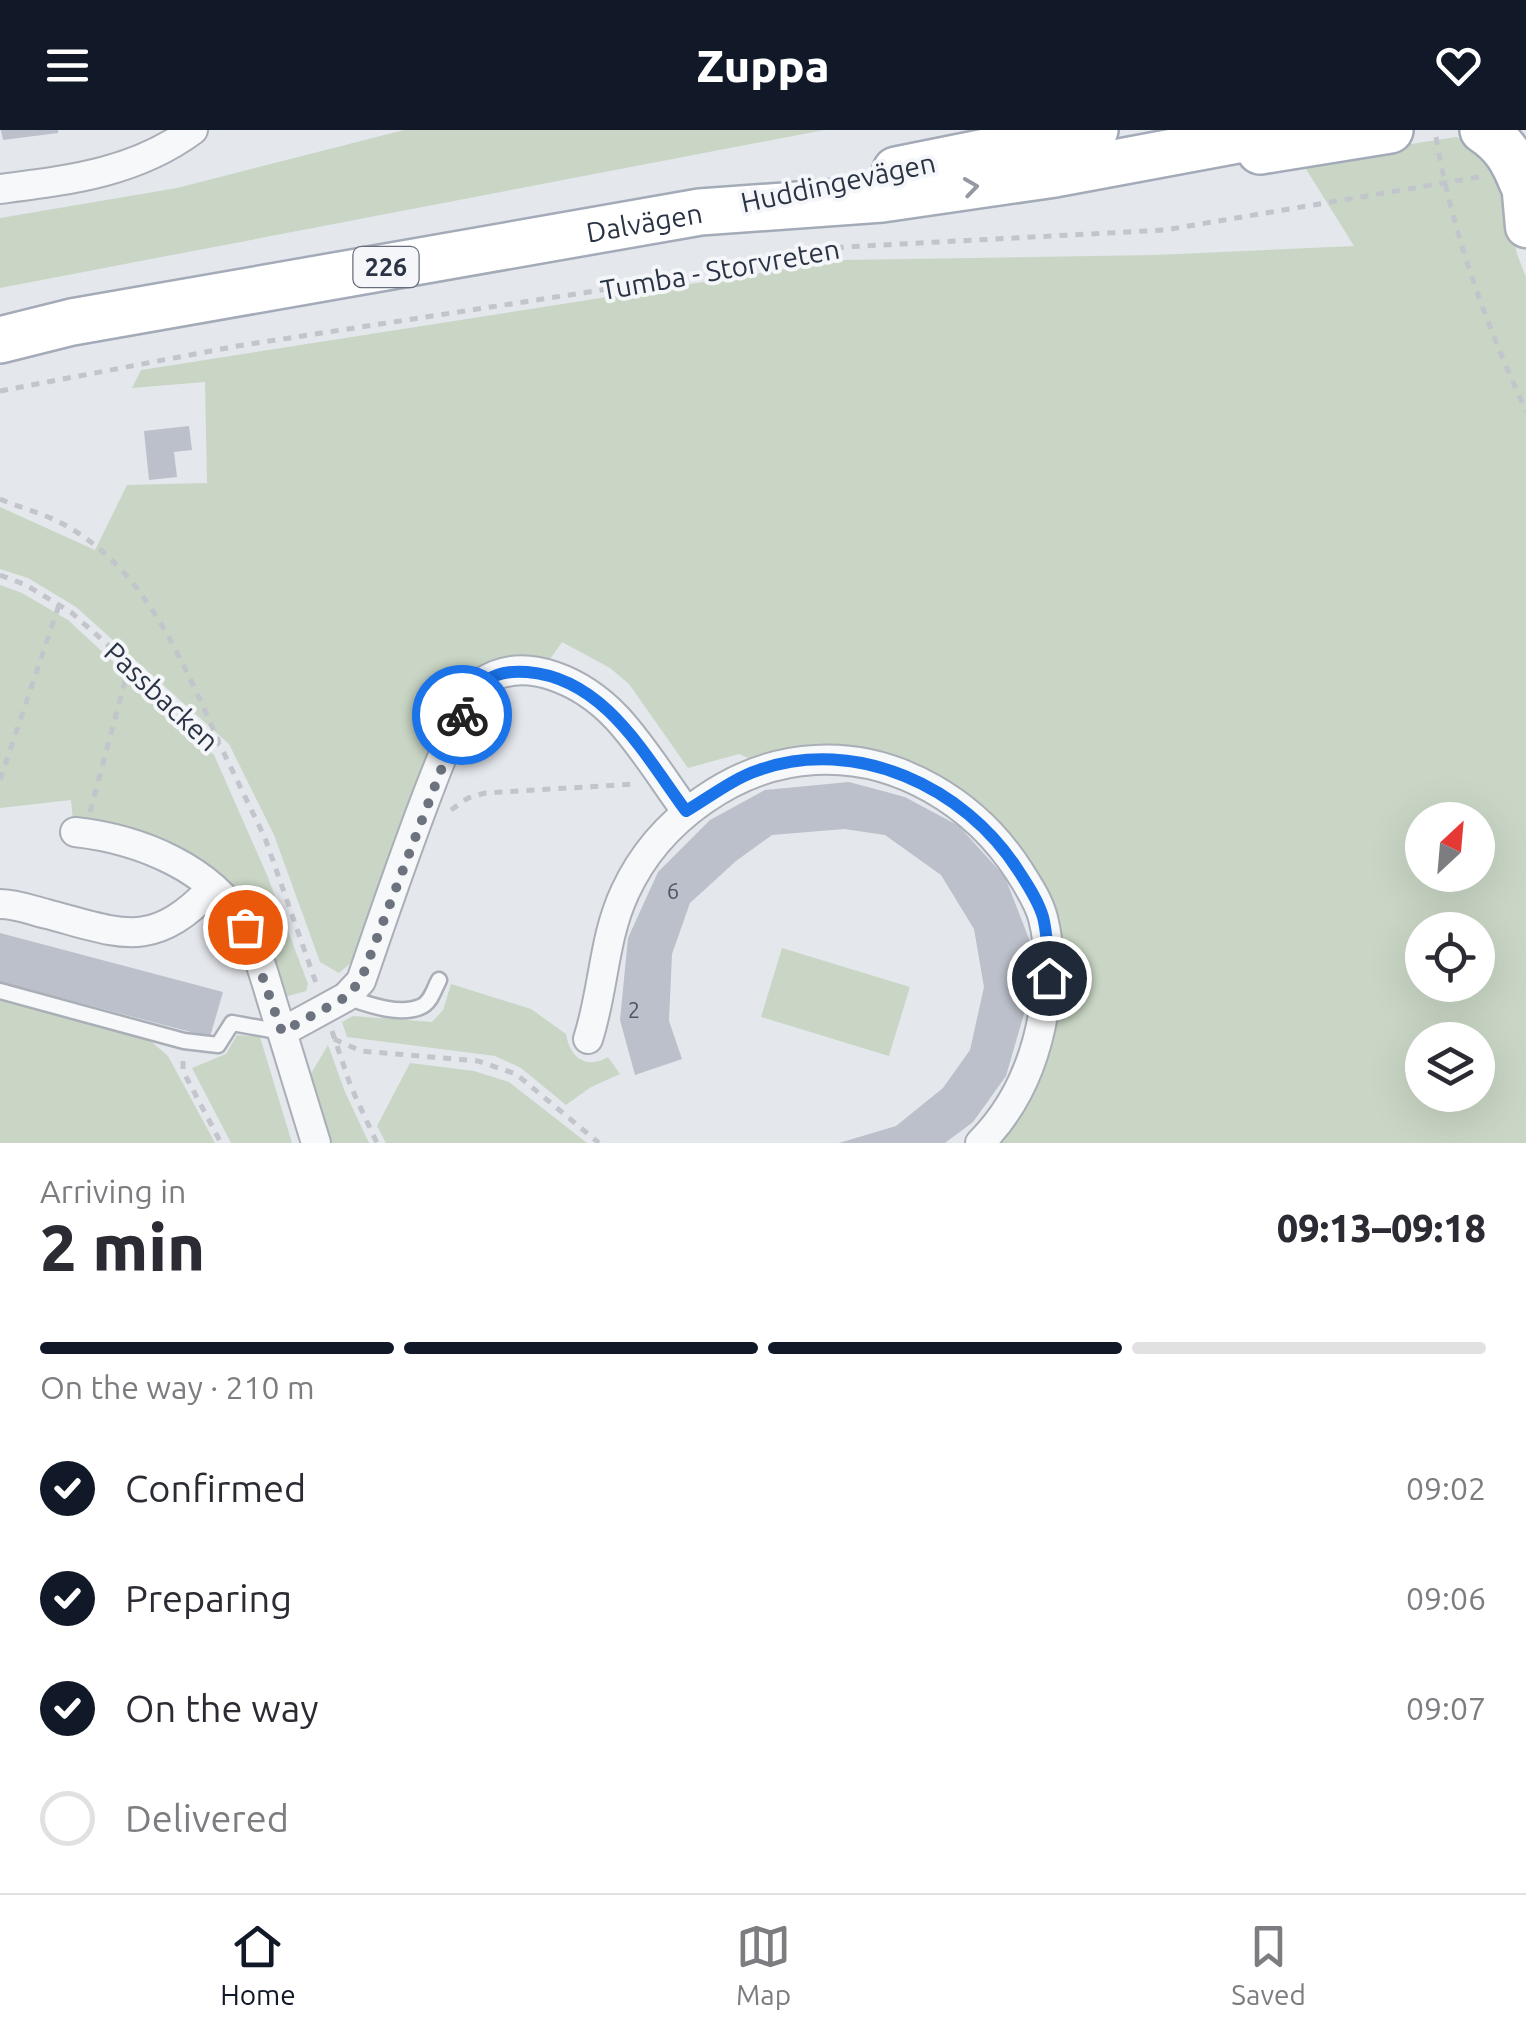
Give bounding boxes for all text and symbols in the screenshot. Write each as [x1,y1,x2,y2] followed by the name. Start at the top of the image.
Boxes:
[40,38,95,93] icon: menu
[1431,38,1486,93] icon: heart
[696,40,830,91] text: Zuppa
[738,146,938,218] street label: Huddingevägen
[962,177,979,198] one-way arrow
[584,196,704,247] street label: Dalvägen
[598,233,842,305] street label: Tumba - Storvreten
[354,247,418,287] road number: 226
[99,636,225,756] street label: Passbacken
[412,665,512,765] courier
[435,688,490,743] icon: bike
[1405,802,1495,892] north arrow
[1405,802,1495,1112] map controls
[667,878,679,903] house number: 6
[203,885,288,970] pin
[218,900,273,955] icon: bag
[1405,912,1495,1002] button: locate
[1007,936,1092,1021] pin
[1022,951,1077,1006] icon: home
[628,997,640,1022] house number: 2
[1405,1022,1495,1112] button: layers
[40,1173,186,1209] text: Arriving in
[1277,1207,1486,1249] text: 09:13–09:18
[40,1210,205,1283] text: 2 min
[40,1369,315,1405] text: On the way · 210 m
[40,1461,95,1516] icon: check
[125,1467,306,1509] text: Confirmed
[1406,1470,1486,1506] text: 09:02
[40,1571,95,1626] icon: check
[125,1577,292,1619] text: Preparing
[1406,1580,1486,1616] text: 09:06
[40,1681,95,1736] icon: check
[125,1687,318,1729] text: On the way
[1406,1690,1486,1726] text: 09:07
[125,1797,289,1839] text: Delivered
[220,1919,296,2010] tab: Home
[736,1919,791,2010] tab: Map
[1231,1919,1306,2010] tab: Saved

